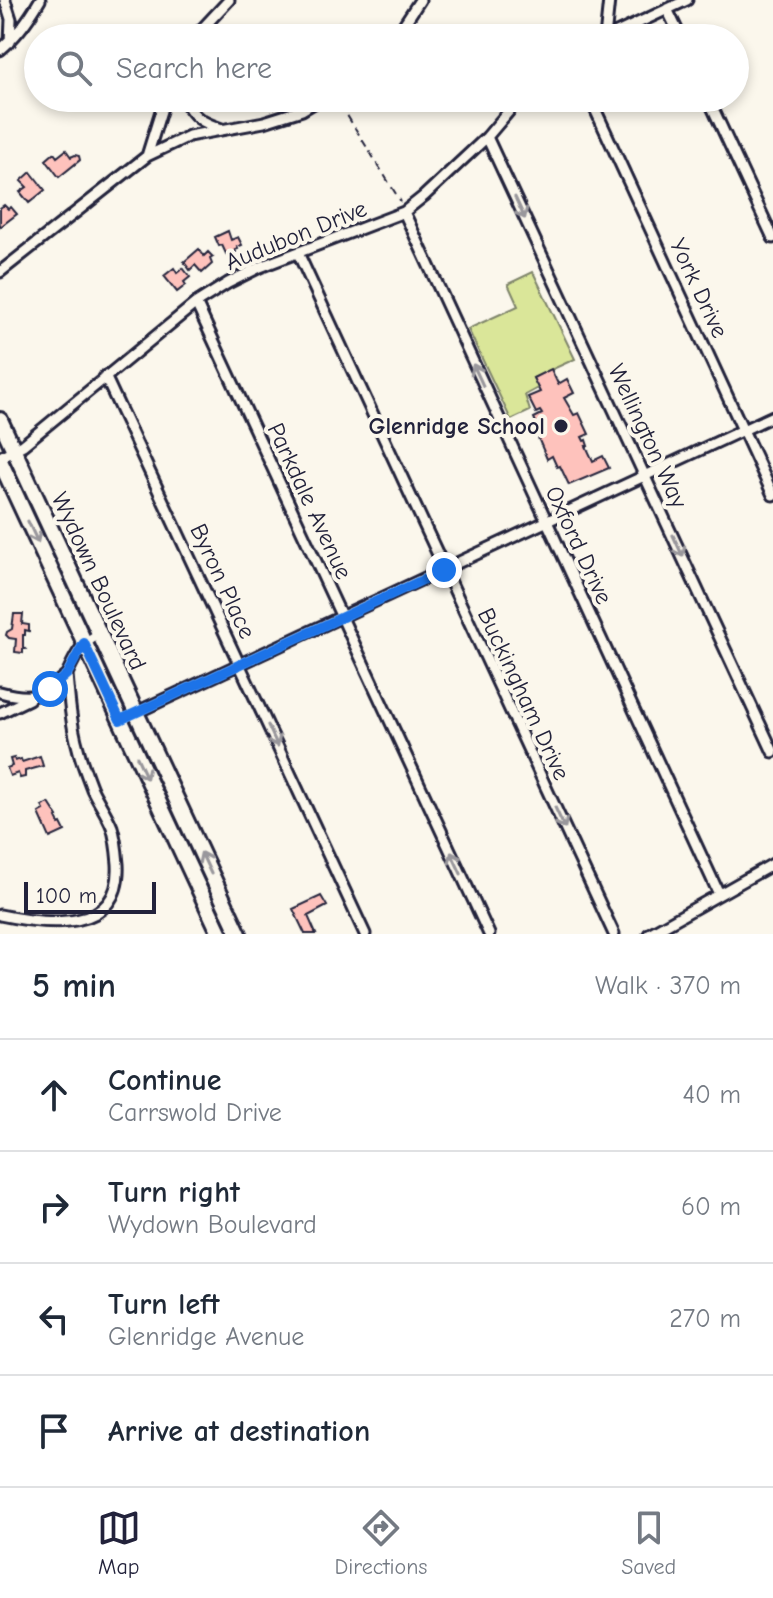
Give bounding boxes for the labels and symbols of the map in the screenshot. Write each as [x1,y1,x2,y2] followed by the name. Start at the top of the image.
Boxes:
[221,194,371,276] street label: Audubon Drive
[513,196,528,220] one-way arrow
[664,234,734,342] street label: York Drive
[602,360,694,513] street label: Wellington Way
[470,363,485,387] one-way arrow
[369,412,545,440] place label: Glenridge School
[552,417,570,435] marker: Glenridge School
[262,419,358,583] street label: Parkdale Avenue
[539,482,619,608] street label: Oxford Drive
[46,488,152,674] street label: Wydown Boulevard
[26,519,41,543] one-way arrow
[184,519,262,643] street label: Byron Place
[671,534,686,558] one-way arrow
[426,552,462,588] route end
[472,604,576,784] street label: Buckingham Drive
[32,671,68,707] route start
[266,723,281,747] one-way arrow
[135,755,150,779] one-way arrow
[553,806,568,830] one-way arrow
[448,851,463,875] one-way arrow
[198,852,213,876] one-way arrow
[24,878,156,914] scale bar

